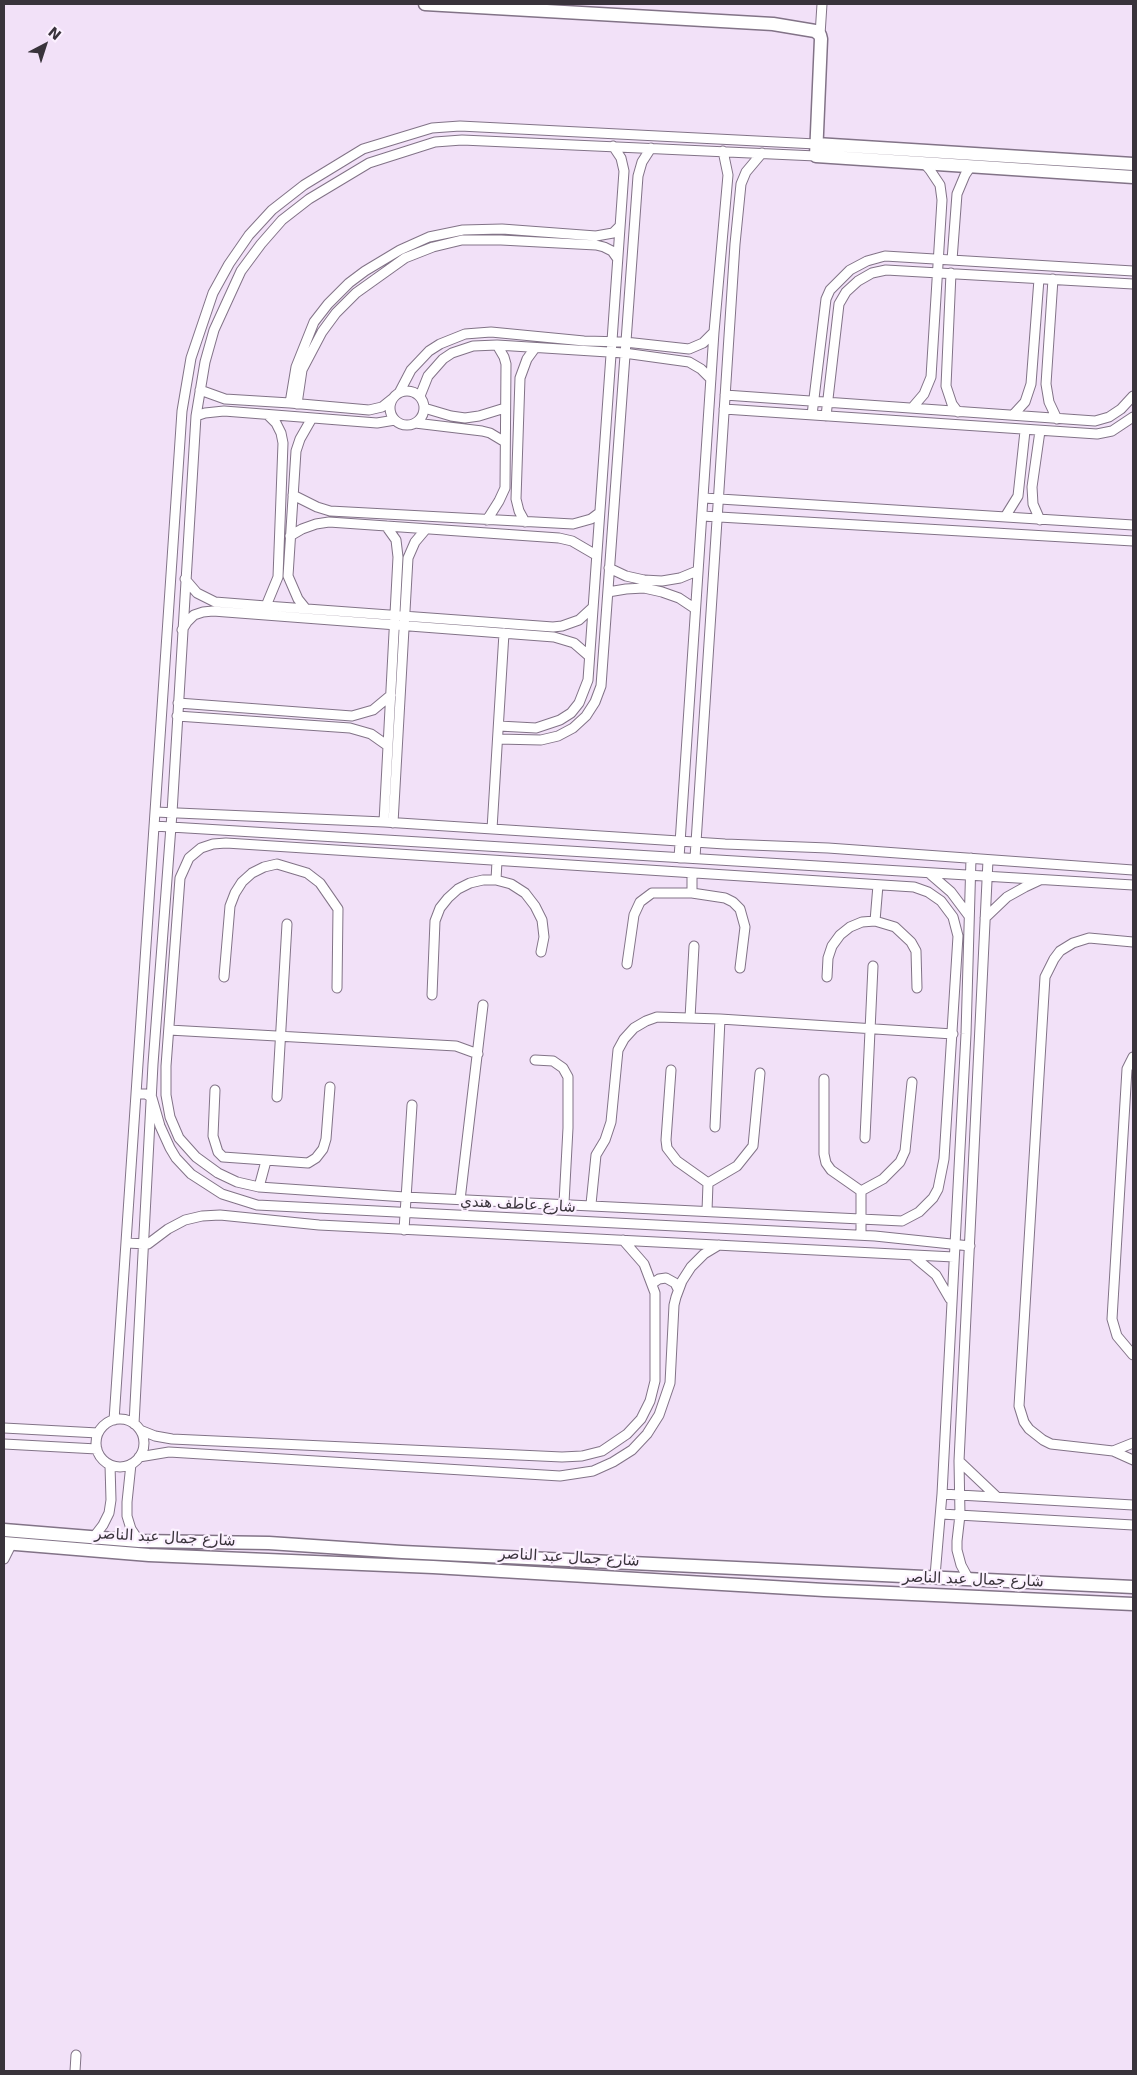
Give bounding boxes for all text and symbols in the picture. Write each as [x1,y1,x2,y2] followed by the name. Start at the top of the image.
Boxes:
[20,20,70,70] north arrow
[45,24,64,43] text: N
[460,1193,576,1217] street label: شارع عاطف هندي
[94,1525,236,1551] street label: شارع جمال عبد الناصر
[498,1545,640,1571] street label: شارع جمال عبد الناصر
[902,1569,1044,1591] street label: شارع جمال عبد الناصر

